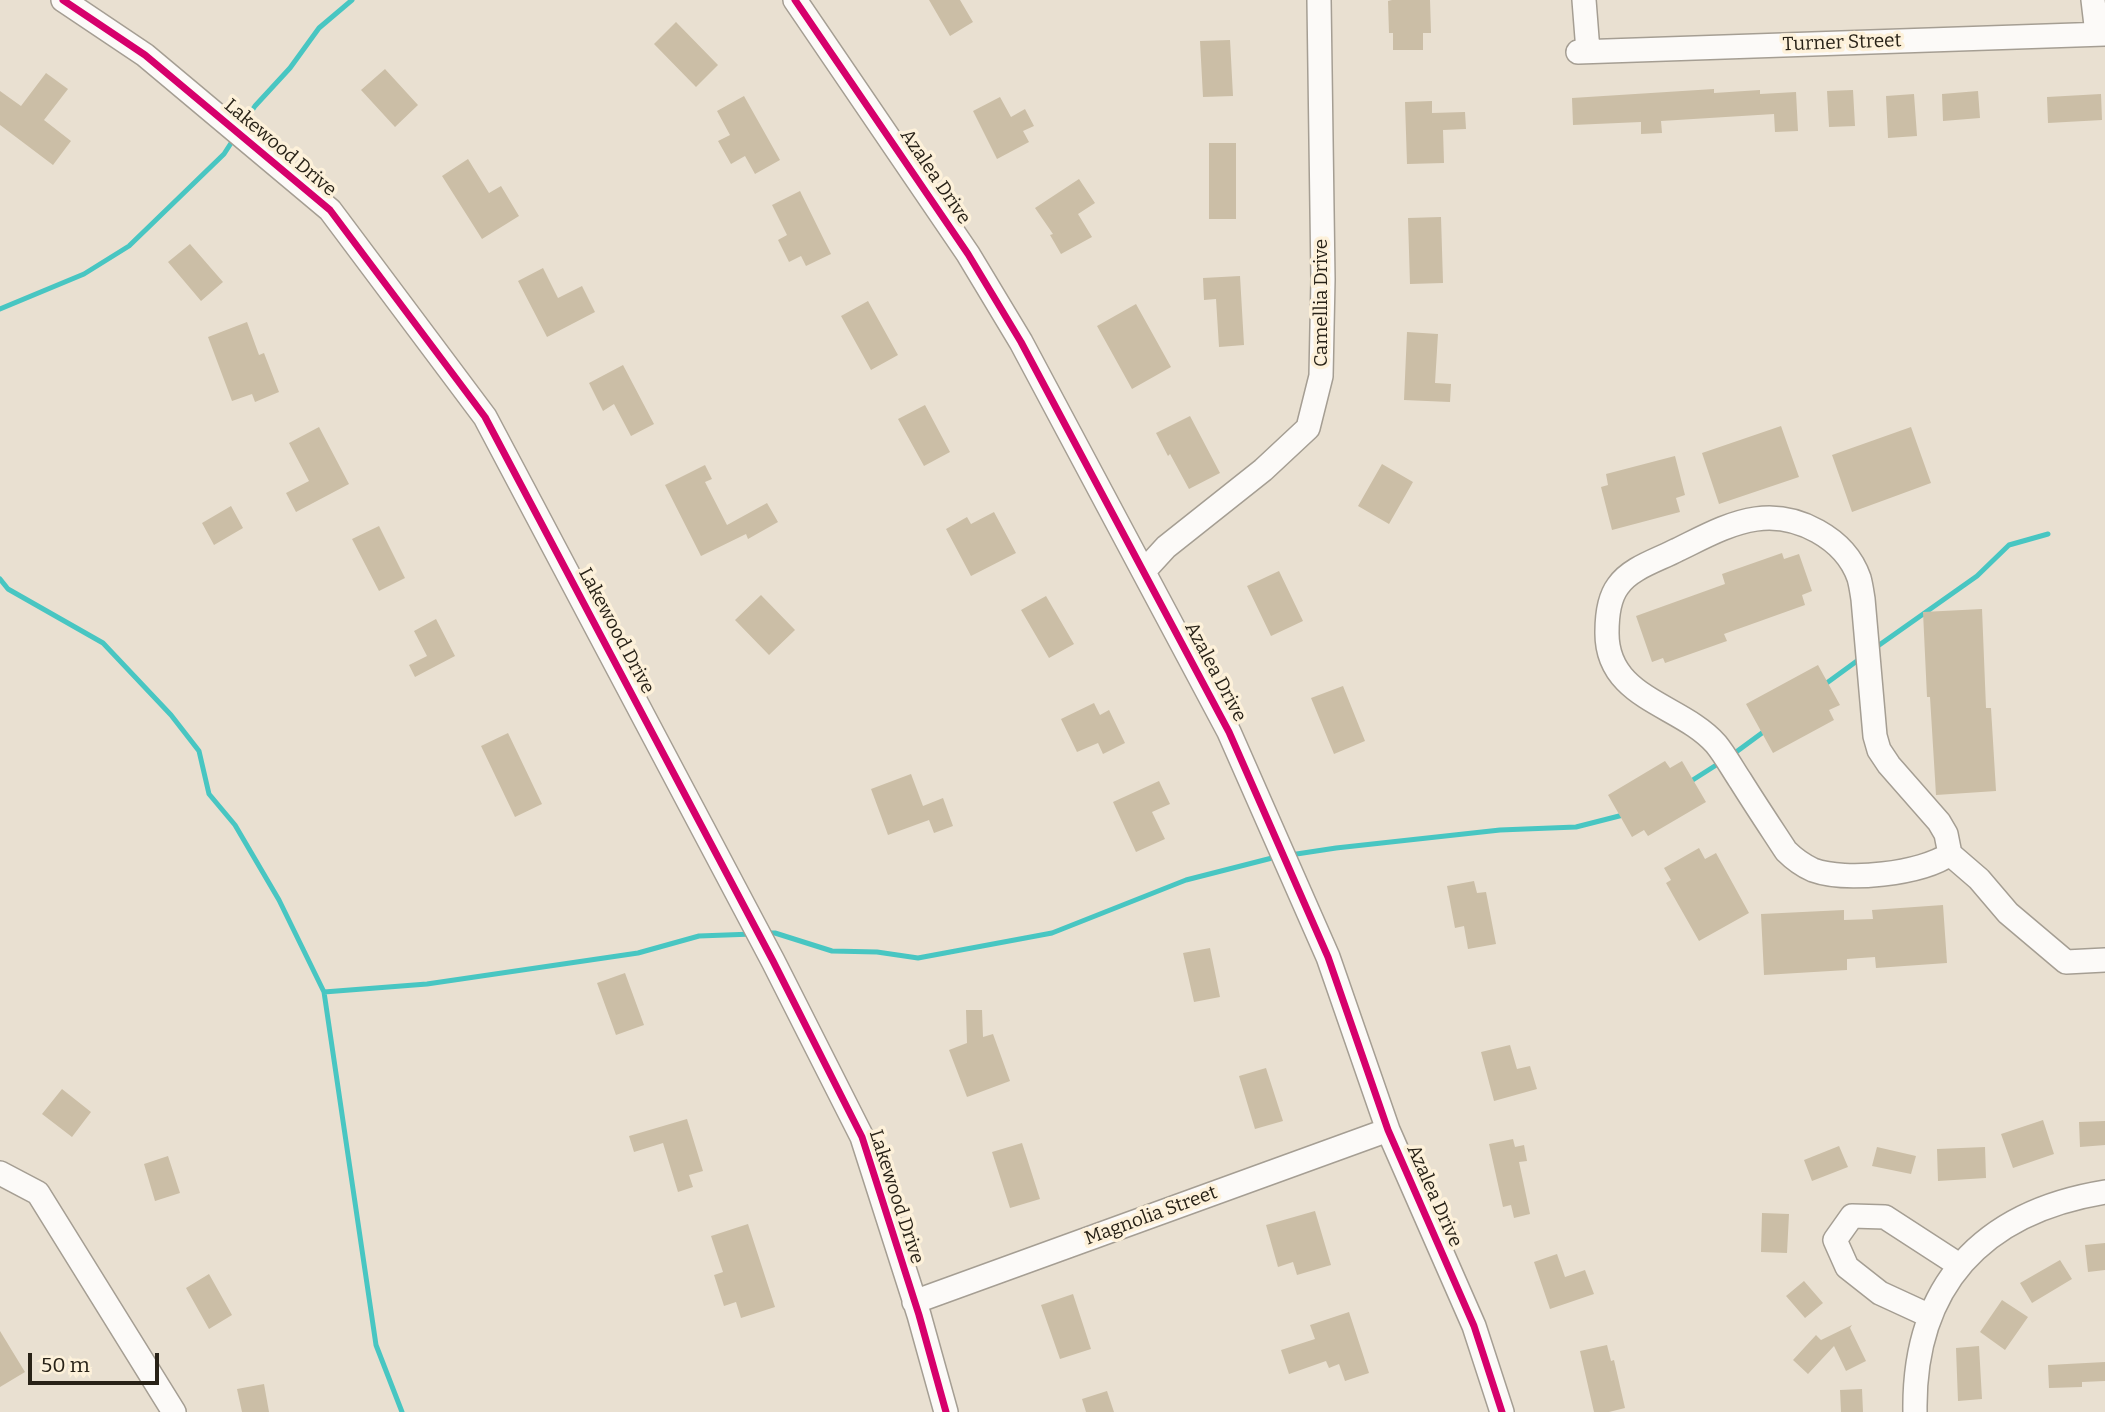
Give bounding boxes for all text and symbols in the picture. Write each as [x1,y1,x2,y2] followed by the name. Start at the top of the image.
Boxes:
[1782,30,1902,56] street label: Turner Street
[219,94,341,202] street label: Lakewood Drive
[895,125,975,229] street label: Azalea Drive
[1311,239,1333,367] street label: Camellia Drive
[573,564,659,698] street label: Lakewood Drive
[1179,618,1251,726] street label: Azalea Drive
[864,1127,928,1267] street label: Lakewood Drive
[1401,1141,1467,1251] street label: Azalea Drive
[1082,1182,1220,1250] street label: Magnolia Street
[32,1338,163,1382] scale bar
[41,1352,90,1378] text: 50 m

